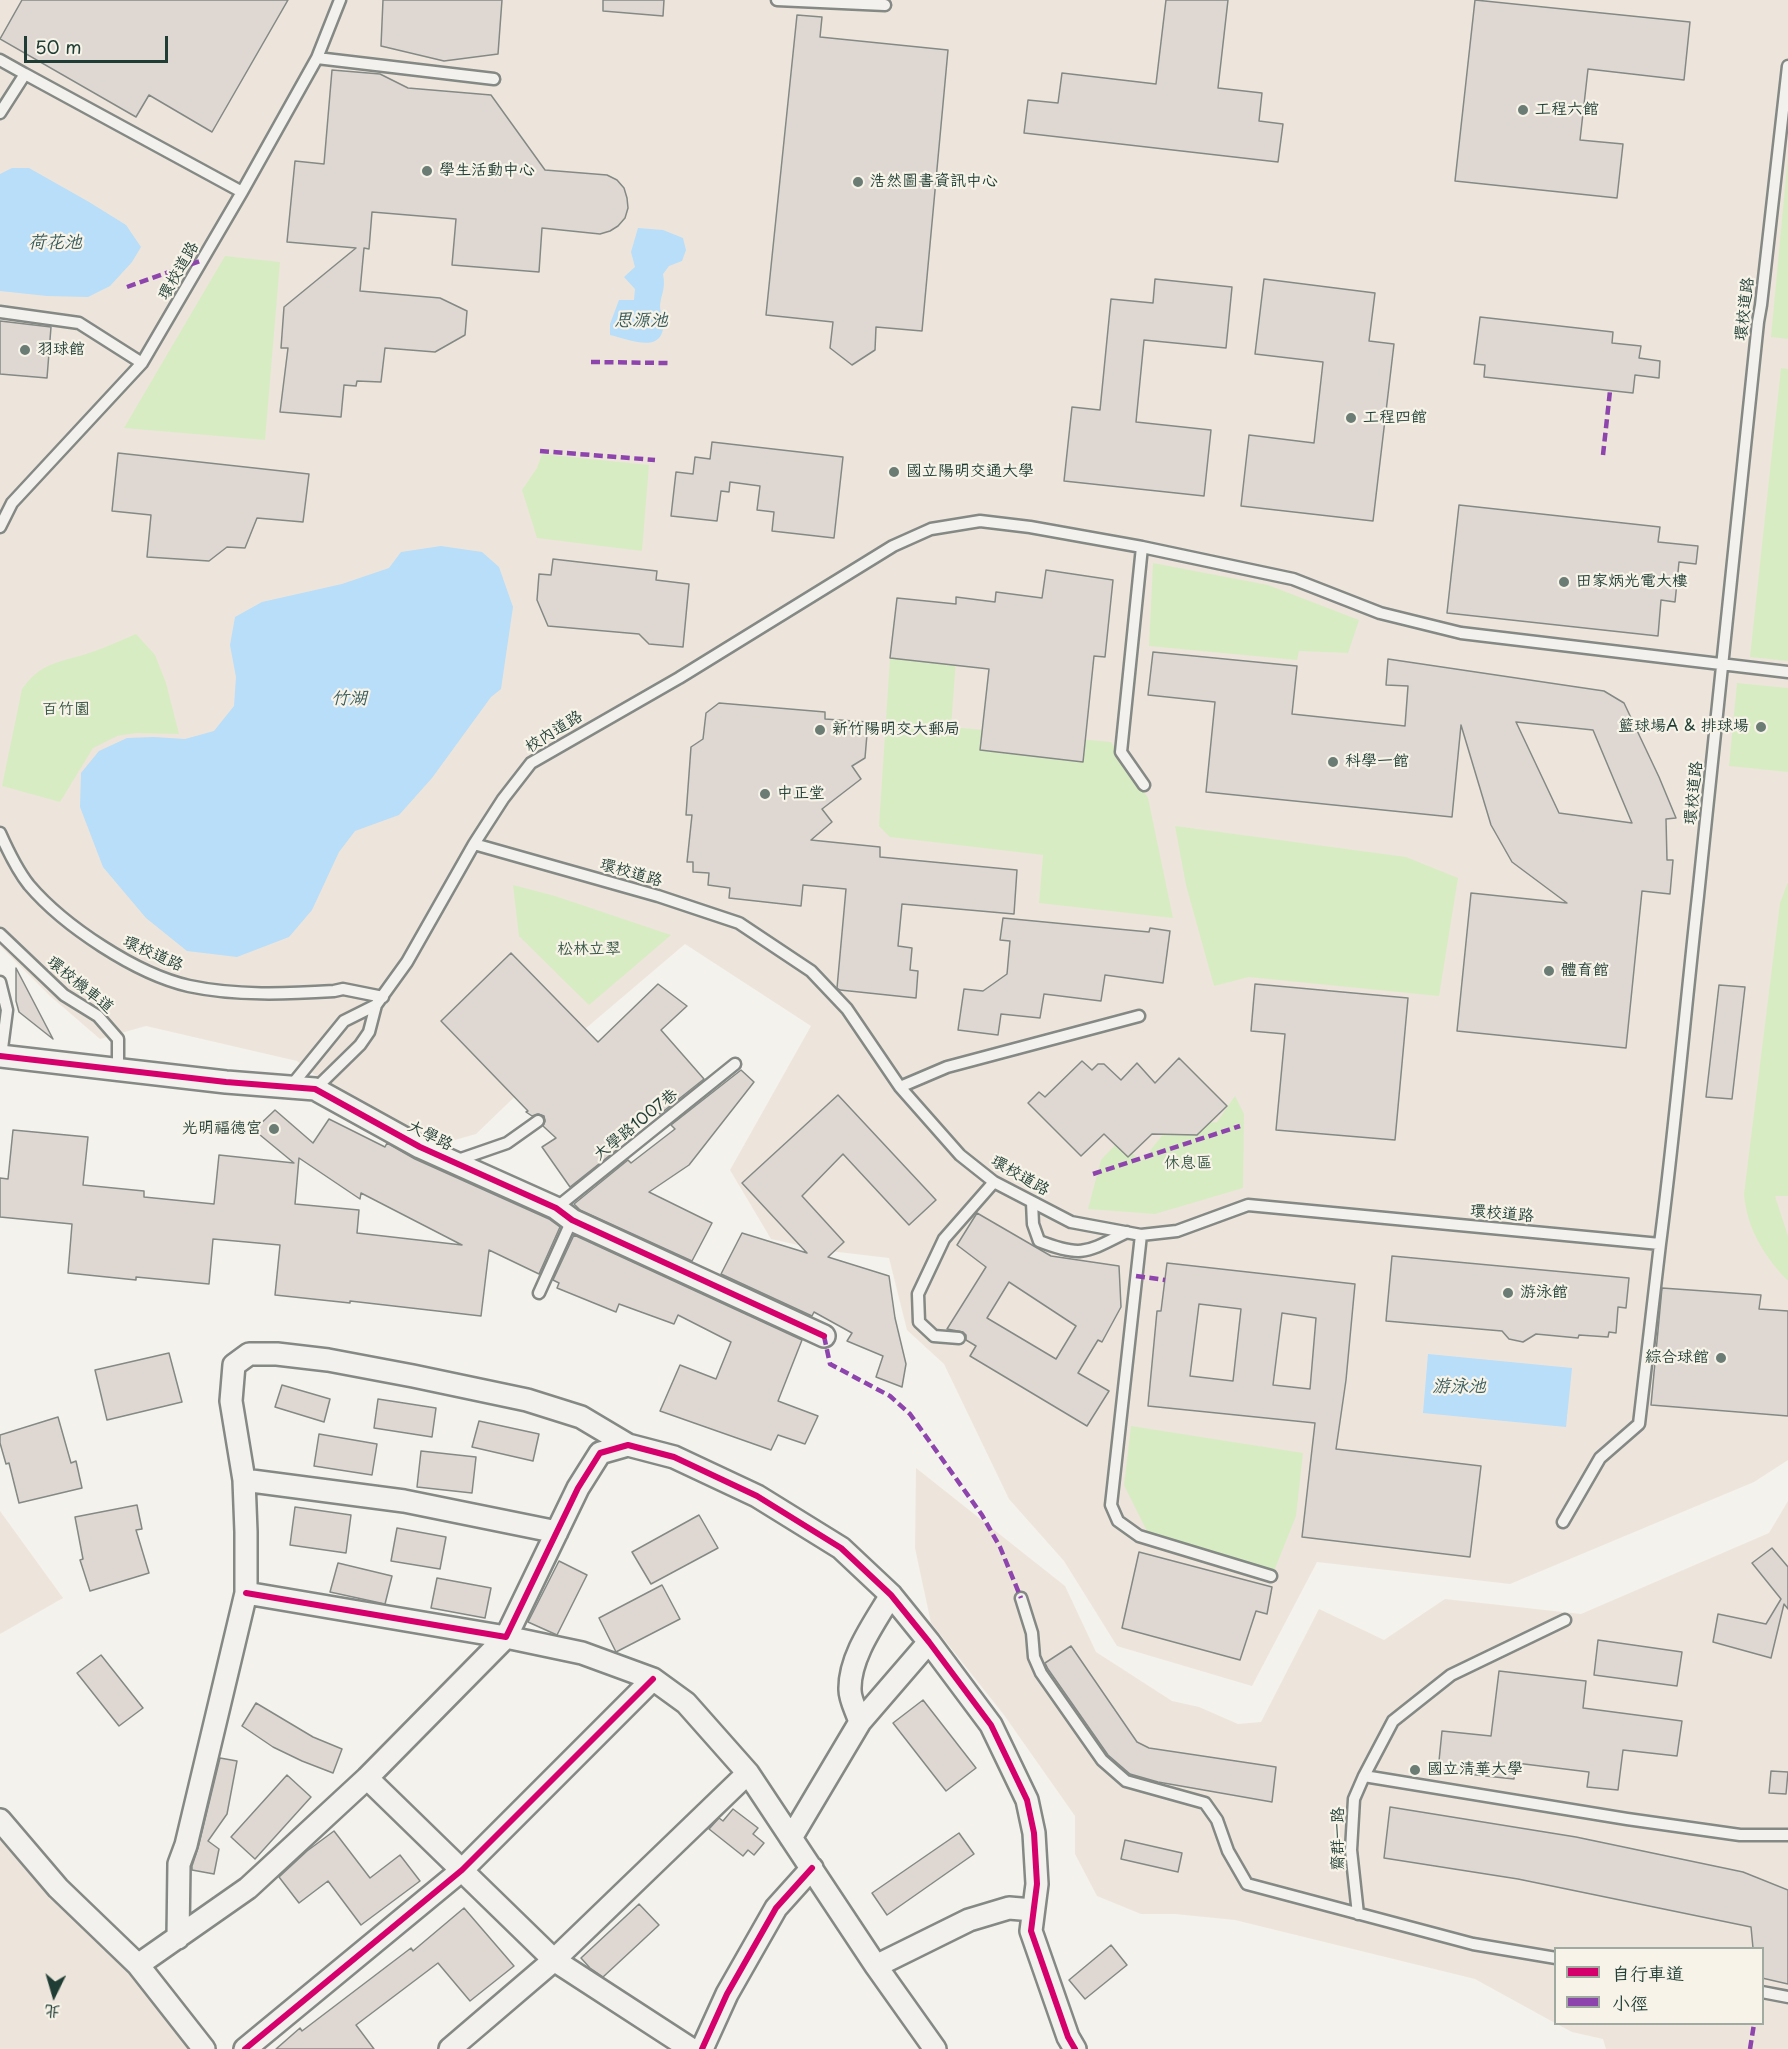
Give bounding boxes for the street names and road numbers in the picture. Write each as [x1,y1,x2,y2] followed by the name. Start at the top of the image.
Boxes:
[155,238,203,304] street label: 環校道路
[1732,276,1758,342] street label: 環校道路
[522,707,586,757] street label: 校內道路
[1681,760,1707,826] street label: 環校道路
[598,855,664,891] street label: 環校道路
[120,932,186,976] street label: 環校道路
[43,952,117,1018] street label: 環校機車道
[590,1085,682,1165] street label: 大學路1007巷
[404,1117,456,1155] street label: 大學路
[987,1152,1053,1200] street label: 環校道路
[1469,1202,1535,1226] street label: 環校道路
[1329,1807,1349,1871] street label: 齋群一路

